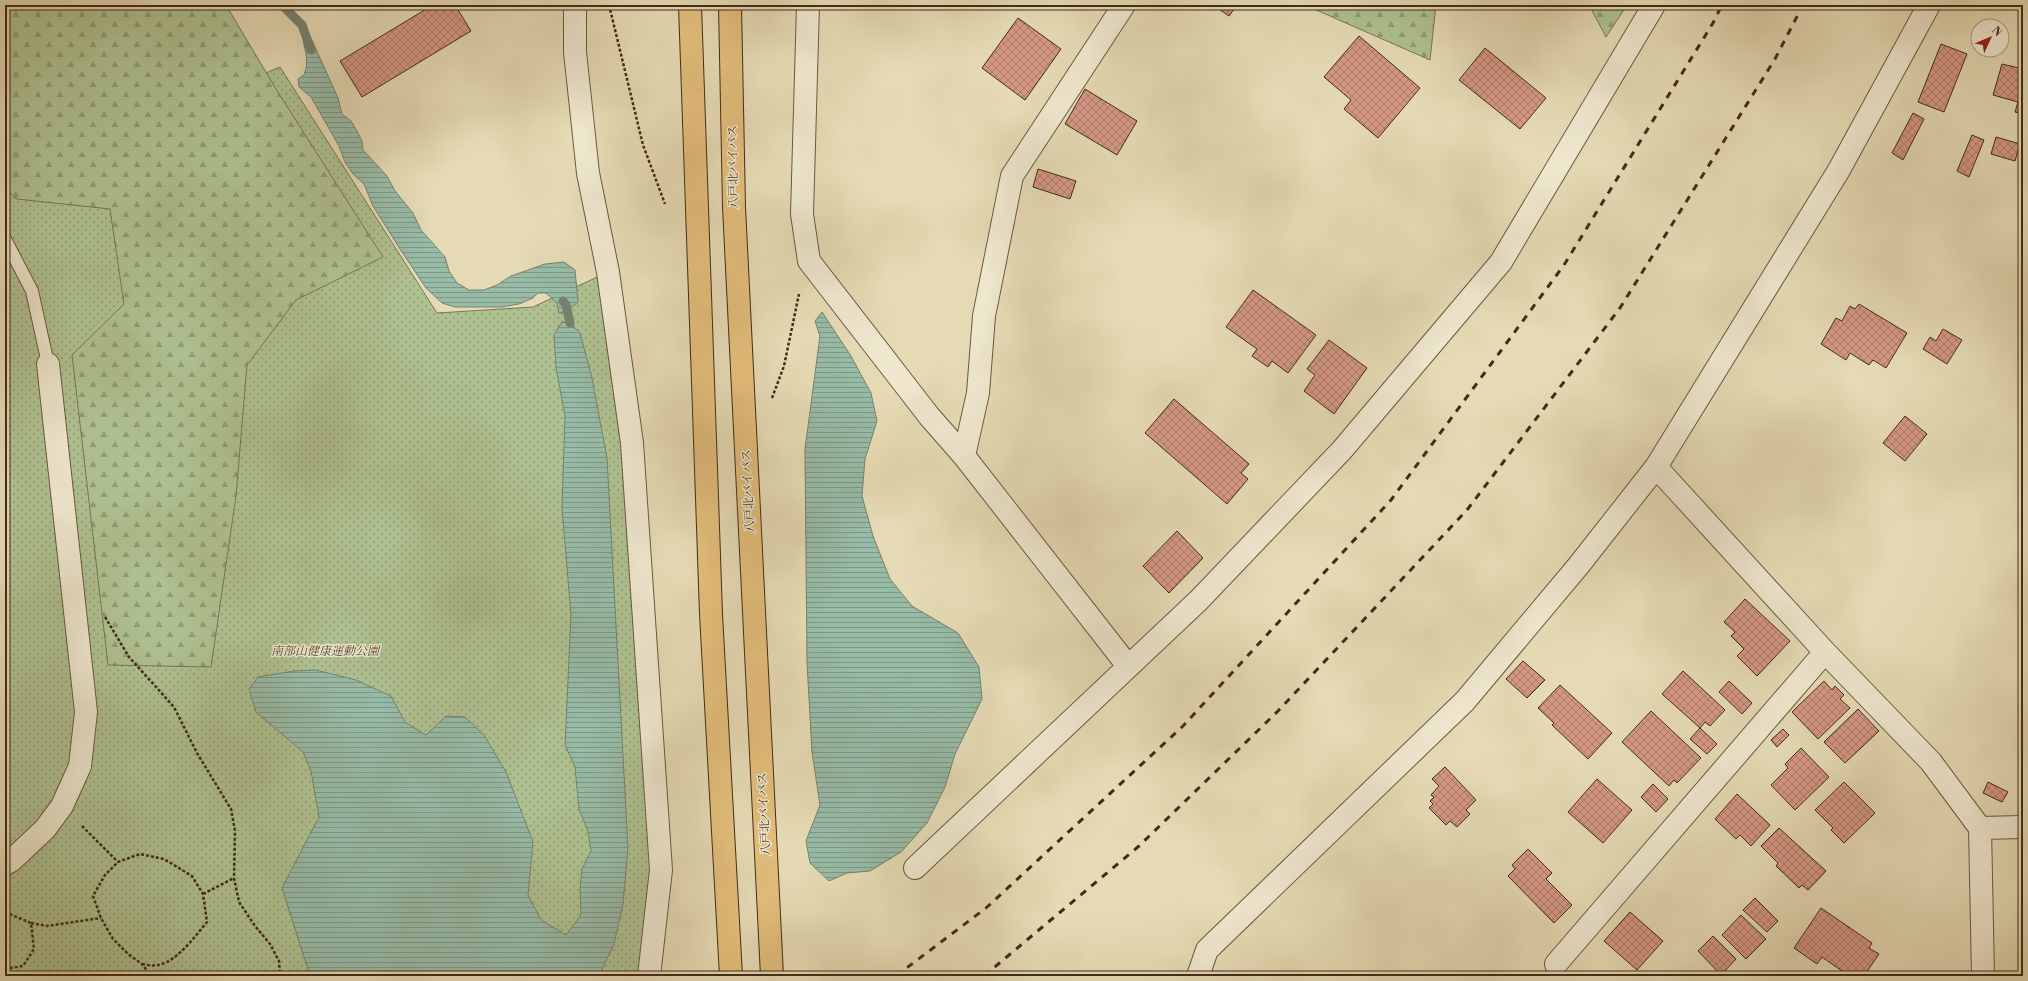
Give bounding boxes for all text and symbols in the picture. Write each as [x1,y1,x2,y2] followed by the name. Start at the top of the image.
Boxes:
[1970,18,2010,58] north arrow
[1988,24,2005,40] text: N
[725,125,742,209] street label: 八戸北バイパス
[739,449,758,533] street label: 八戸北バイパス
[271,644,381,659] park label: 南部山健康運動公園
[755,772,774,856] street label: 八戸北バイパス

